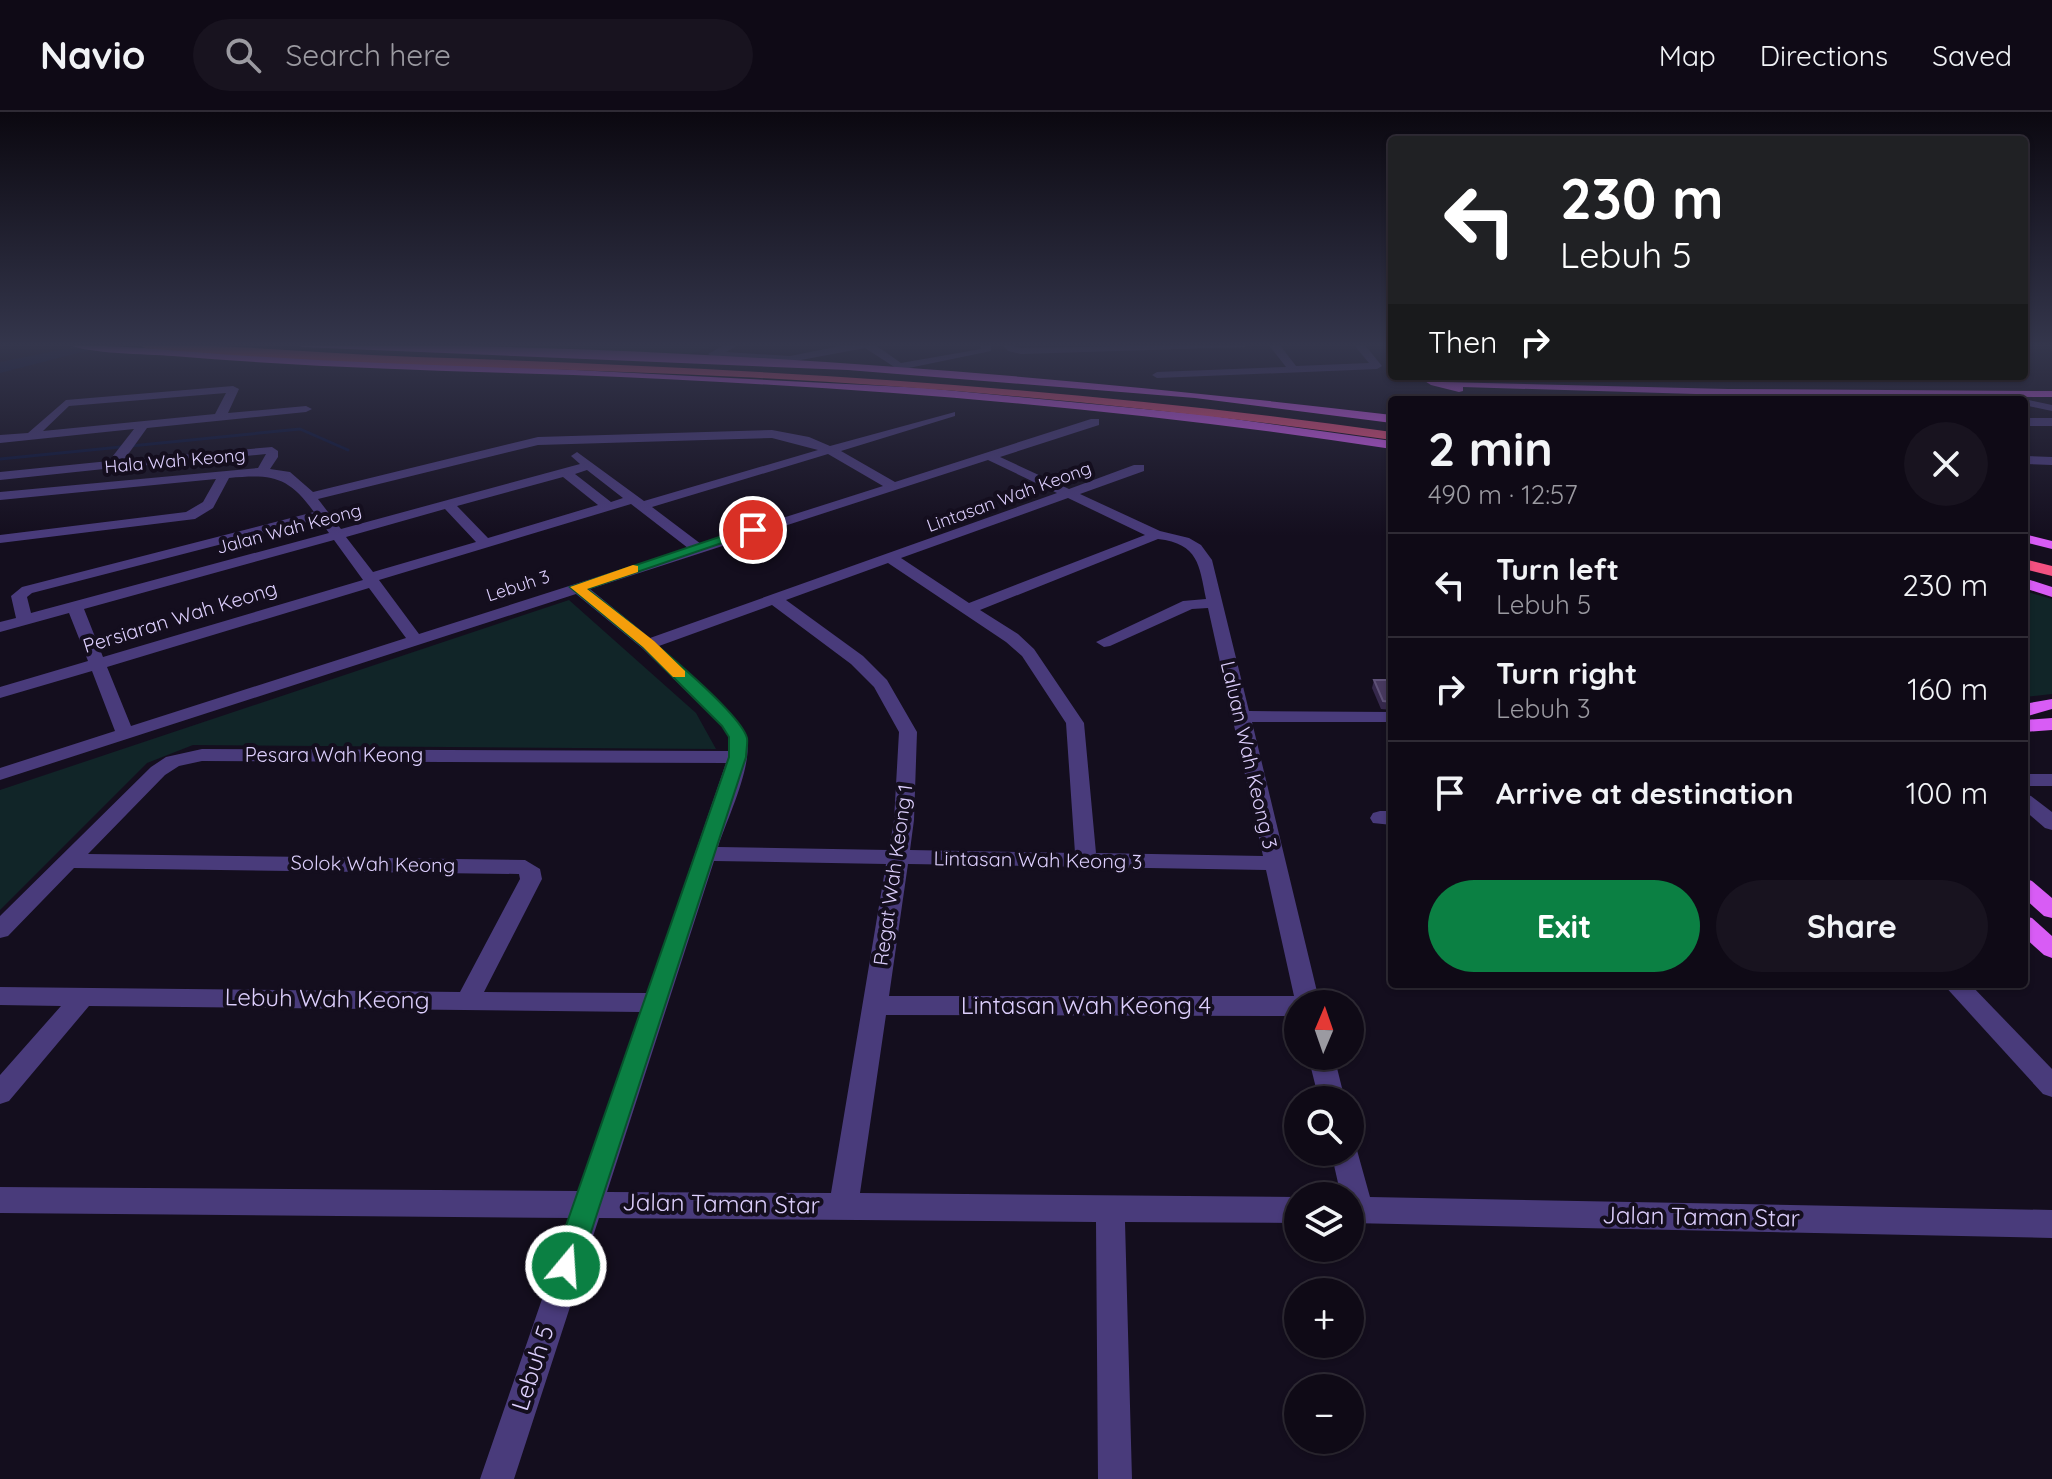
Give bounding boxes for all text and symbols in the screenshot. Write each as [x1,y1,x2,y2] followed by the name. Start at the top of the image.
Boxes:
[193,19,753,91] search box
[40,31,145,79] text: Navio
[221,33,265,77] icon: search
[285,36,451,74] text: Search here
[1659,38,1716,73] text: Map
[1760,38,1888,73] text: Directions
[1932,38,2012,73] text: Saved
[1560,163,1724,233] text: 230 m
[1428,168,1532,272] icon: left
[1560,232,1692,277] text: Lebuh 5
[1513,320,1557,364] icon: right
[1428,323,1497,361] text: Then
[1428,418,1553,478] text: 2 min
[1904,422,1988,506] button: close
[103,443,246,478] street label: Hala Wah Keong
[923,456,1094,537] street label: Lintasan Wah Keong
[1428,478,1578,511] text: 490 m · 12:57
[719,496,787,564] pin
[214,498,364,559] street label: Jalan Wah Keong
[731,508,775,552] icon: arrive
[1496,550,1619,588] text: Turn left
[1428,563,1472,607] icon: left
[483,564,553,607] street label: Lebuh 3
[1902,566,1988,604] text: 230 m
[80,575,280,658] street label: Persiaran Wah Keong
[1496,588,1591,621] text: Lebuh 5
[1496,654,1637,692] text: Turn right
[1216,658,1283,851] street label: Laluan Wah Keong 3
[1428,667,1472,711] icon: right
[1907,670,1988,708] text: 160 m
[1496,692,1591,725] text: Lebuh 3
[245,742,423,767] street label: Pesara Wah Keong
[1428,771,1472,815] icon: arrive
[1496,774,1794,812] text: Arrive at destination
[1906,774,1988,812] text: 100 m
[867,783,918,967] street label: Regat Wah Keong 1
[934,845,1143,874] street label: Lintasan Wah Keong 3
[291,850,455,877] street label: Solok Wah Keong
[1428,880,1700,972] button: Exit
[1716,880,1988,972] button: Share
[224,981,430,1015] street label: Lebuh Wah Keong
[961,990,1211,1020] street label: Lintasan Wah Keong 4
[1284,990,1364,1070] north arrow
[1284,990,1364,1454] map controls
[1284,1086,1364,1166] button: search
[1284,1182,1364,1262] button: layers
[622,1186,820,1220] street label: Jalan Taman Star
[1602,1199,1800,1233] street label: Jalan Taman Star
[524,1224,608,1308] position arrow
[1284,1278,1364,1358] button: +
[504,1321,560,1414] street label: Lebuh 5
[1284,1374,1364,1454] button: −

